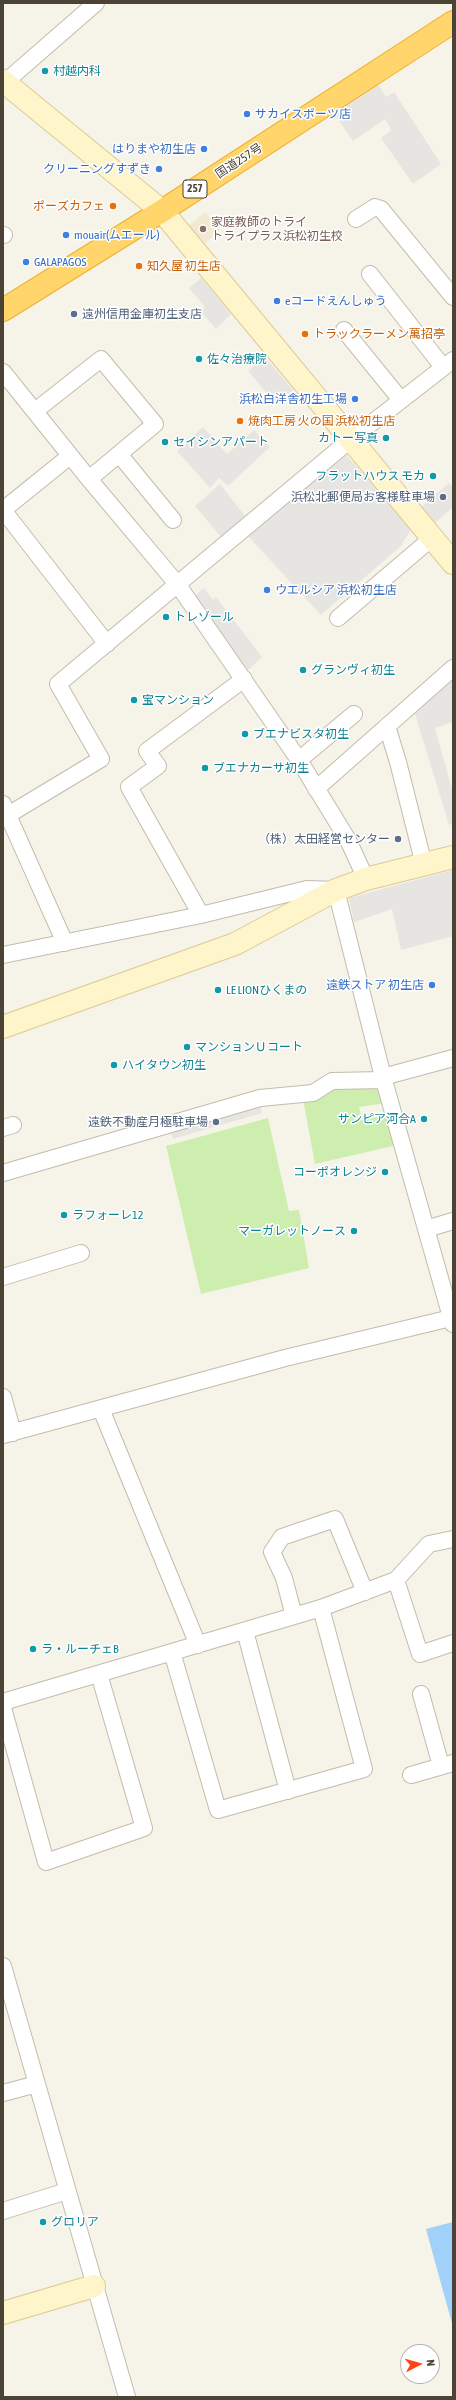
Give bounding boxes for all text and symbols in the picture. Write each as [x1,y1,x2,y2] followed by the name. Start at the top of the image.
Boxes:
[53,64,101,78] place label: 村越内科
[40,66,50,76] marker: 村越内科
[255,107,351,121] place label: サカイスポーツ店
[242,109,252,119] marker: サカイスポーツ店
[213,141,265,181] street label: 国道257号
[112,142,196,156] place label: はりまや初生店
[199,144,209,154] marker: はりまや初生店
[43,162,151,176] place label: クリーニングすずき
[154,164,164,174] marker: クリーニングすずき
[183,180,207,198] road number: 257
[33,199,105,213] place label: ポーズカフェ
[108,201,118,211] marker: ポーズカフェ
[211,215,343,243] place label: 家庭教師のトライ トライプラス浜松初生校
[198,224,208,234] marker: 家庭教師のトライ トライプラス浜松初生校
[74,228,160,242] place label: mouair(ムエール)
[61,230,71,240] marker: mouair(ムエール)
[34,255,86,269] place label: GALAPAGOS
[21,257,31,267] marker: GALAPAGOS
[147,259,221,273] place label: 知久屋 初生店
[134,261,144,271] marker: 知久屋 初生店
[285,294,386,308] place label: eコードえんしゅう
[272,296,282,306] marker: eコードえんしゅう
[82,307,202,321] place label: 遠州信用金庫初生支店
[69,309,79,319] marker: 遠州信用金庫初生支店
[313,327,445,341] place label: トラックラーメン萬招亭
[300,329,310,339] marker: トラックラーメン萬招亭
[207,352,267,366] place label: 佐々治療院
[194,354,204,364] marker: 佐々治療院
[239,392,347,406] place label: 浜松白洋舎初生工場
[350,394,360,404] marker: 浜松白洋舎初生工場
[248,414,395,428] place label: 焼肉工房 火の国 浜松初生店
[235,416,245,426] marker: 焼肉工房 火の国 浜松初生店
[318,431,378,445] place label: カトー写真
[381,433,391,443] marker: カトー写真
[173,435,269,449] place label: セイシンアパート
[160,437,170,447] marker: セイシンアパート
[315,469,425,483] place label: フラットハウス モカ
[428,471,438,481] marker: フラットハウス モカ
[291,490,435,504] place label: 浜松北郵便局お客様駐車場
[438,492,448,502] marker: 浜松北郵便局お客様駐車場
[275,583,397,597] place label: ウエルシア 浜松初生店
[262,585,272,595] marker: ウエルシア 浜松初生店
[174,610,234,624] place label: トレゾール
[161,612,171,622] marker: トレゾール
[311,663,395,677] place label: グランヴィ初生
[298,665,308,675] marker: グランヴィ初生
[142,693,214,707] place label: 宝マンション
[129,695,139,705] marker: 宝マンション
[253,727,349,741] place label: ブエナビスタ初生
[240,729,250,739] marker: ブエナビスタ初生
[213,761,309,775] place label: ブエナカーサ初生
[200,763,210,773] marker: ブエナカーサ初生
[258,832,390,846] place label: （株）太田経営センター
[393,834,403,844] marker: （株）太田経営センター
[326,978,424,992] place label: 遠鉄ストア 初生店
[427,980,437,990] marker: 遠鉄ストア 初生店
[226,983,307,997] place label: LE LIONひくまの
[213,985,223,995] marker: LE LIONひくまの
[195,1040,303,1054] place label: マンションＵコート
[182,1042,192,1052] marker: マンションＵコート
[122,1058,206,1072] place label: ハイタウン初生
[109,1060,119,1070] marker: ハイタウン初生
[338,1112,416,1126] place label: サンピア河合A
[419,1114,429,1124] marker: サンピア河合A
[88,1115,208,1129] place label: 遠鉄不動産月極駐車場
[211,1117,221,1127] marker: 遠鉄不動産月極駐車場
[293,1165,377,1179] place label: コーポオレンジ
[380,1167,390,1177] marker: コーポオレンジ
[72,1208,143,1222] place label: ラフォーレ12
[59,1210,69,1220] marker: ラフォーレ12
[238,1224,346,1238] place label: マーガレットノース
[349,1226,359,1236] marker: マーガレットノース
[41,1642,119,1656] place label: ラ・ルーチェB
[28,1644,38,1654] marker: ラ・ルーチェB
[51,2215,99,2229] place label: グロリア
[38,2217,48,2227] marker: グロリア
[400,2344,440,2384] north arrow
[425,2359,437,2367] text: N

